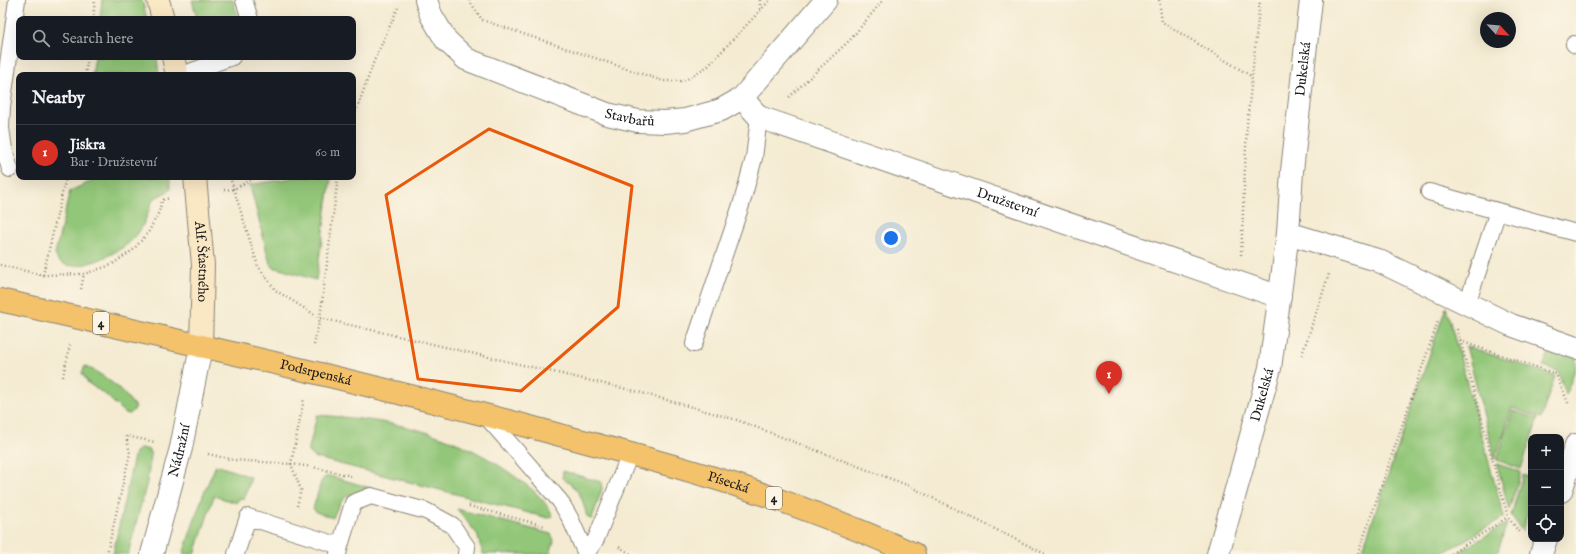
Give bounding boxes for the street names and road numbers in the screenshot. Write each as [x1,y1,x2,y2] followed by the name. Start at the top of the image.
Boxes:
[1291,40,1315,97] street label: Dukelská
[603,105,655,131] street label: Stavbařů
[974,184,1041,222] street label: Družstevní
[190,219,212,303] street label: Alf. Šťastného
[93,312,109,334] road number: 4
[278,356,354,390] street label: Podsrpenská
[1246,365,1279,424] street label: Dukelská
[164,421,195,479] street label: Nádražní
[705,468,752,498] street label: Písecká
[766,487,782,509] road number: 4

